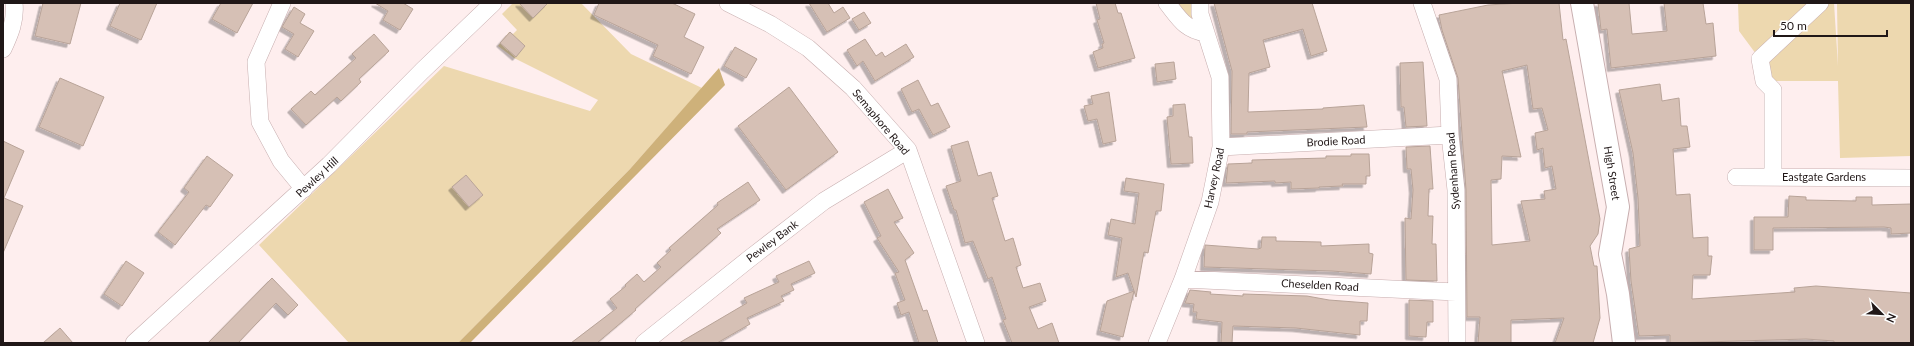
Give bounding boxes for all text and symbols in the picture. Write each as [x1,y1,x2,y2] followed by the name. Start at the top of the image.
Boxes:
[1774,12,1887,38] scale bar
[1780,18,1807,33] text: 50 m
[850,86,913,157] street label: Semaphore Road
[1306,132,1366,149] street label: Brodie Road
[1443,132,1462,210] street label: Sydenham Road
[1602,145,1623,201] street label: High Street
[1201,146,1226,209] street label: Harvey Road
[293,154,341,200] street label: Pewley Hill
[1782,170,1866,183] street label: Eastgate Gardens
[743,217,800,264] street label: Pewley Bank
[1281,276,1359,293] street label: Cheselden Road
[1862,294,1902,334] north arrow
[1884,312,1899,325] text: N

